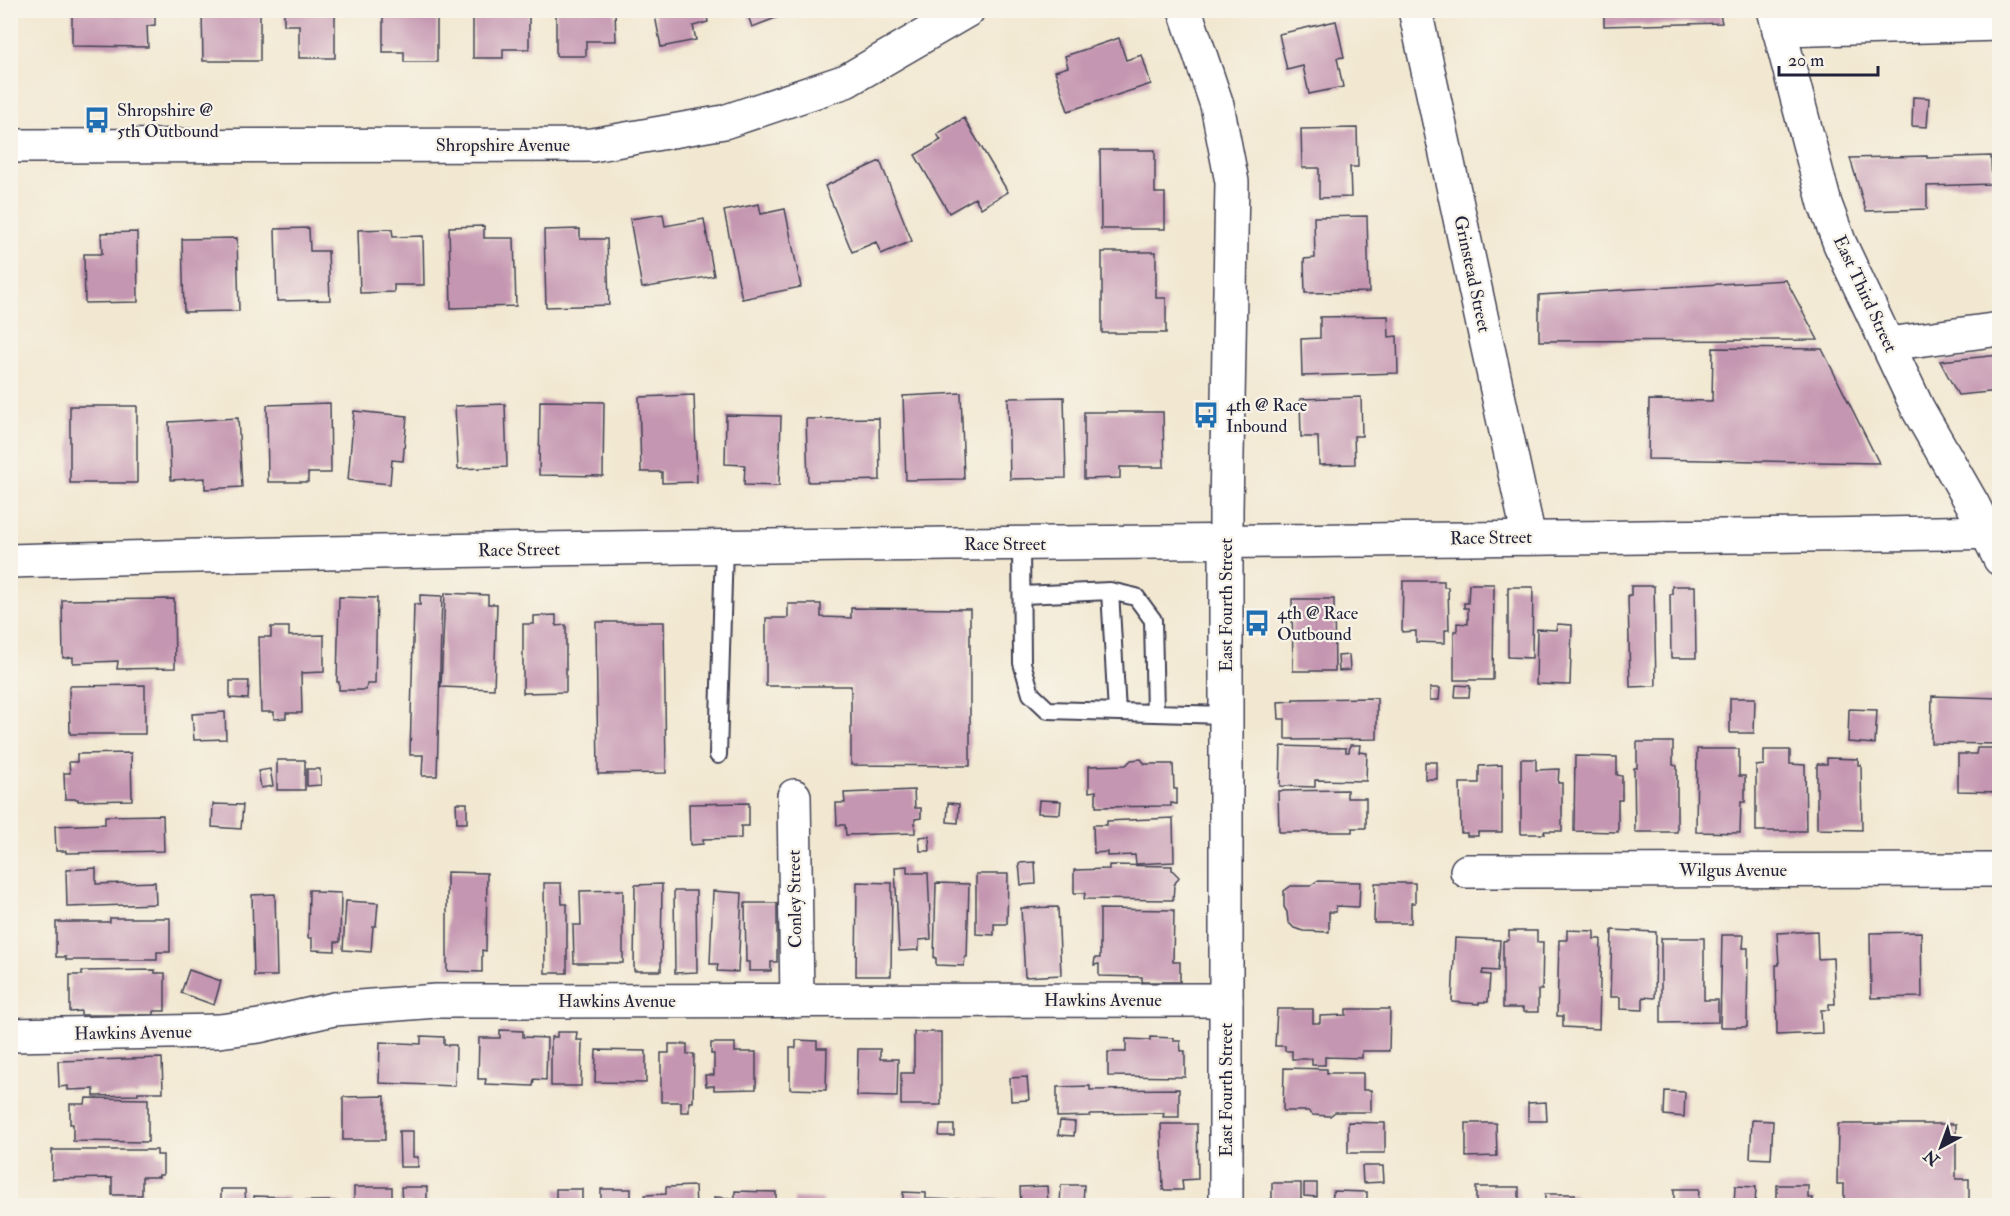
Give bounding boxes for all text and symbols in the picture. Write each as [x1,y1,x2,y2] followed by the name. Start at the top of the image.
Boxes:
[1779,39,1878,77] scale bar
[1788,49,1824,72] text: 20 m
[117,99,219,143] place label: Shropshire @ 5th Outbound
[82,105,112,135] bus stop icon: Shropshire @ 5th Outbound
[436,134,571,157] street label: Shropshire Avenue
[1448,213,1496,335] street label: Grinstead Street
[1828,232,1902,356] street label: East Third Street
[1226,394,1308,438] place label: 4th @ Race Inbound
[1191,400,1221,430] bus stop icon: 4th @ Race Inbound
[1450,526,1532,550] street label: Race Street
[964,533,1046,556] street label: Race Street
[478,538,560,562] street label: Race Street
[1215,538,1238,672] street label: East Fourth Street
[1277,602,1359,646] place label: 4th @ Race Outbound
[1242,608,1272,638] bus stop icon: 4th @ Race Outbound
[783,850,807,948] street label: Conley Street
[1678,859,1788,882] street label: Wilgus Avenue
[1044,989,1162,1012] street label: Hawkins Avenue
[558,990,676,1013] street label: Hawkins Avenue
[74,1020,193,1046] street label: Hawkins Avenue
[1215,1023,1238,1157] street label: East Fourth Street
[1911,1117,1971,1177] north arrow
[1919,1145,1945,1170] text: N

